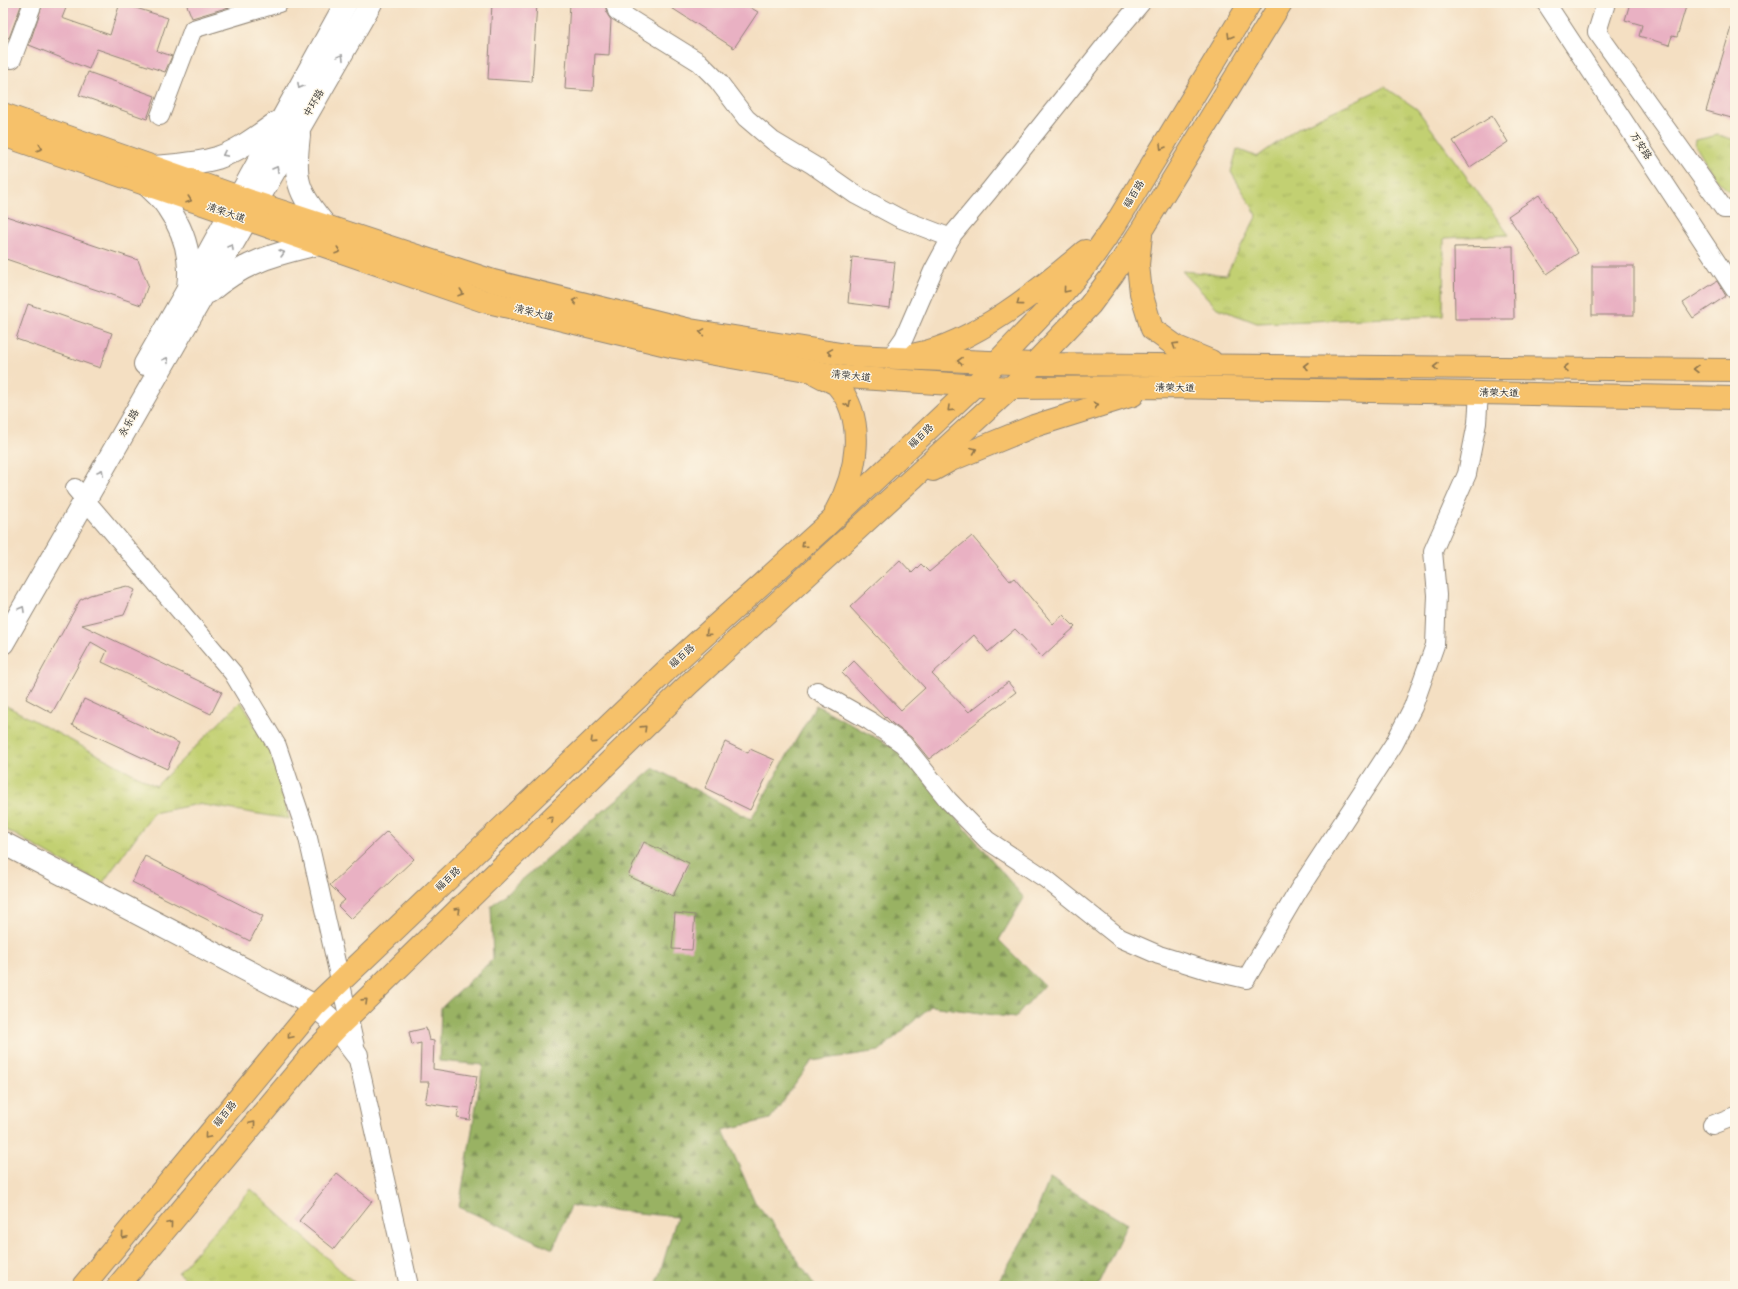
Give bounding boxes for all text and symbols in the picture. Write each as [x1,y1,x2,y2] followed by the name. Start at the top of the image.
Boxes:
[1227,32,1234,39] one-way arrow
[336,54,343,61] one-way arrow
[297,82,304,89] one-way arrow
[300,86,328,120] street label: 中环路
[1626,129,1656,163] street label: 万安路
[36,143,43,151] one-way arrow
[1160,143,1167,150] one-way arrow
[222,149,229,157] one-way arrow
[271,166,278,173] one-way arrow
[1119,177,1149,211] street label: 福百路
[185,195,192,203] one-way arrow
[204,199,248,227] street label: 清荣大道
[226,244,233,251] one-way arrow
[335,246,342,255] one-way arrow
[279,249,286,258] one-way arrow
[1063,285,1070,292] one-way arrow
[458,289,465,297] one-way arrow
[572,298,578,306] one-way arrow
[1016,298,1023,306] one-way arrow
[513,300,555,326] street label: 清荣大道
[699,328,705,336] one-way arrow
[1172,342,1179,350] one-way arrow
[827,348,833,357] one-way arrow
[161,356,168,364] one-way arrow
[957,357,963,365] one-way arrow
[1303,362,1309,370] one-way arrow
[1433,363,1439,371] one-way arrow
[1563,364,1569,372] one-way arrow
[1693,365,1699,373] one-way arrow
[830,366,872,386] street label: 清荣大道
[1155,380,1195,396] street label: 清荣大道
[1479,385,1519,401] street label: 清荣大道
[843,400,851,407] one-way arrow
[1093,401,1100,410] one-way arrow
[947,404,955,411] one-way arrow
[115,406,143,440] street label: 永乐路
[905,420,937,452] street label: 福百路
[970,447,978,455] one-way arrow
[96,469,103,476] one-way arrow
[801,540,809,548] one-way arrow
[18,606,25,613] one-way arrow
[705,628,713,635] one-way arrow
[665,640,699,672] street label: 福百路
[639,725,647,733] one-way arrow
[590,736,598,744] one-way arrow
[546,816,554,824] one-way arrow
[432,863,464,895] street label: 福百路
[453,907,461,915] one-way arrow
[360,998,368,1006] one-way arrow
[288,1031,295,1038] one-way arrow
[209,1097,241,1131] street label: 福百路
[249,1122,256,1129] one-way arrow
[205,1131,212,1138] one-way arrow
[165,1221,172,1229] one-way arrow
[122,1231,129,1238] one-way arrow

